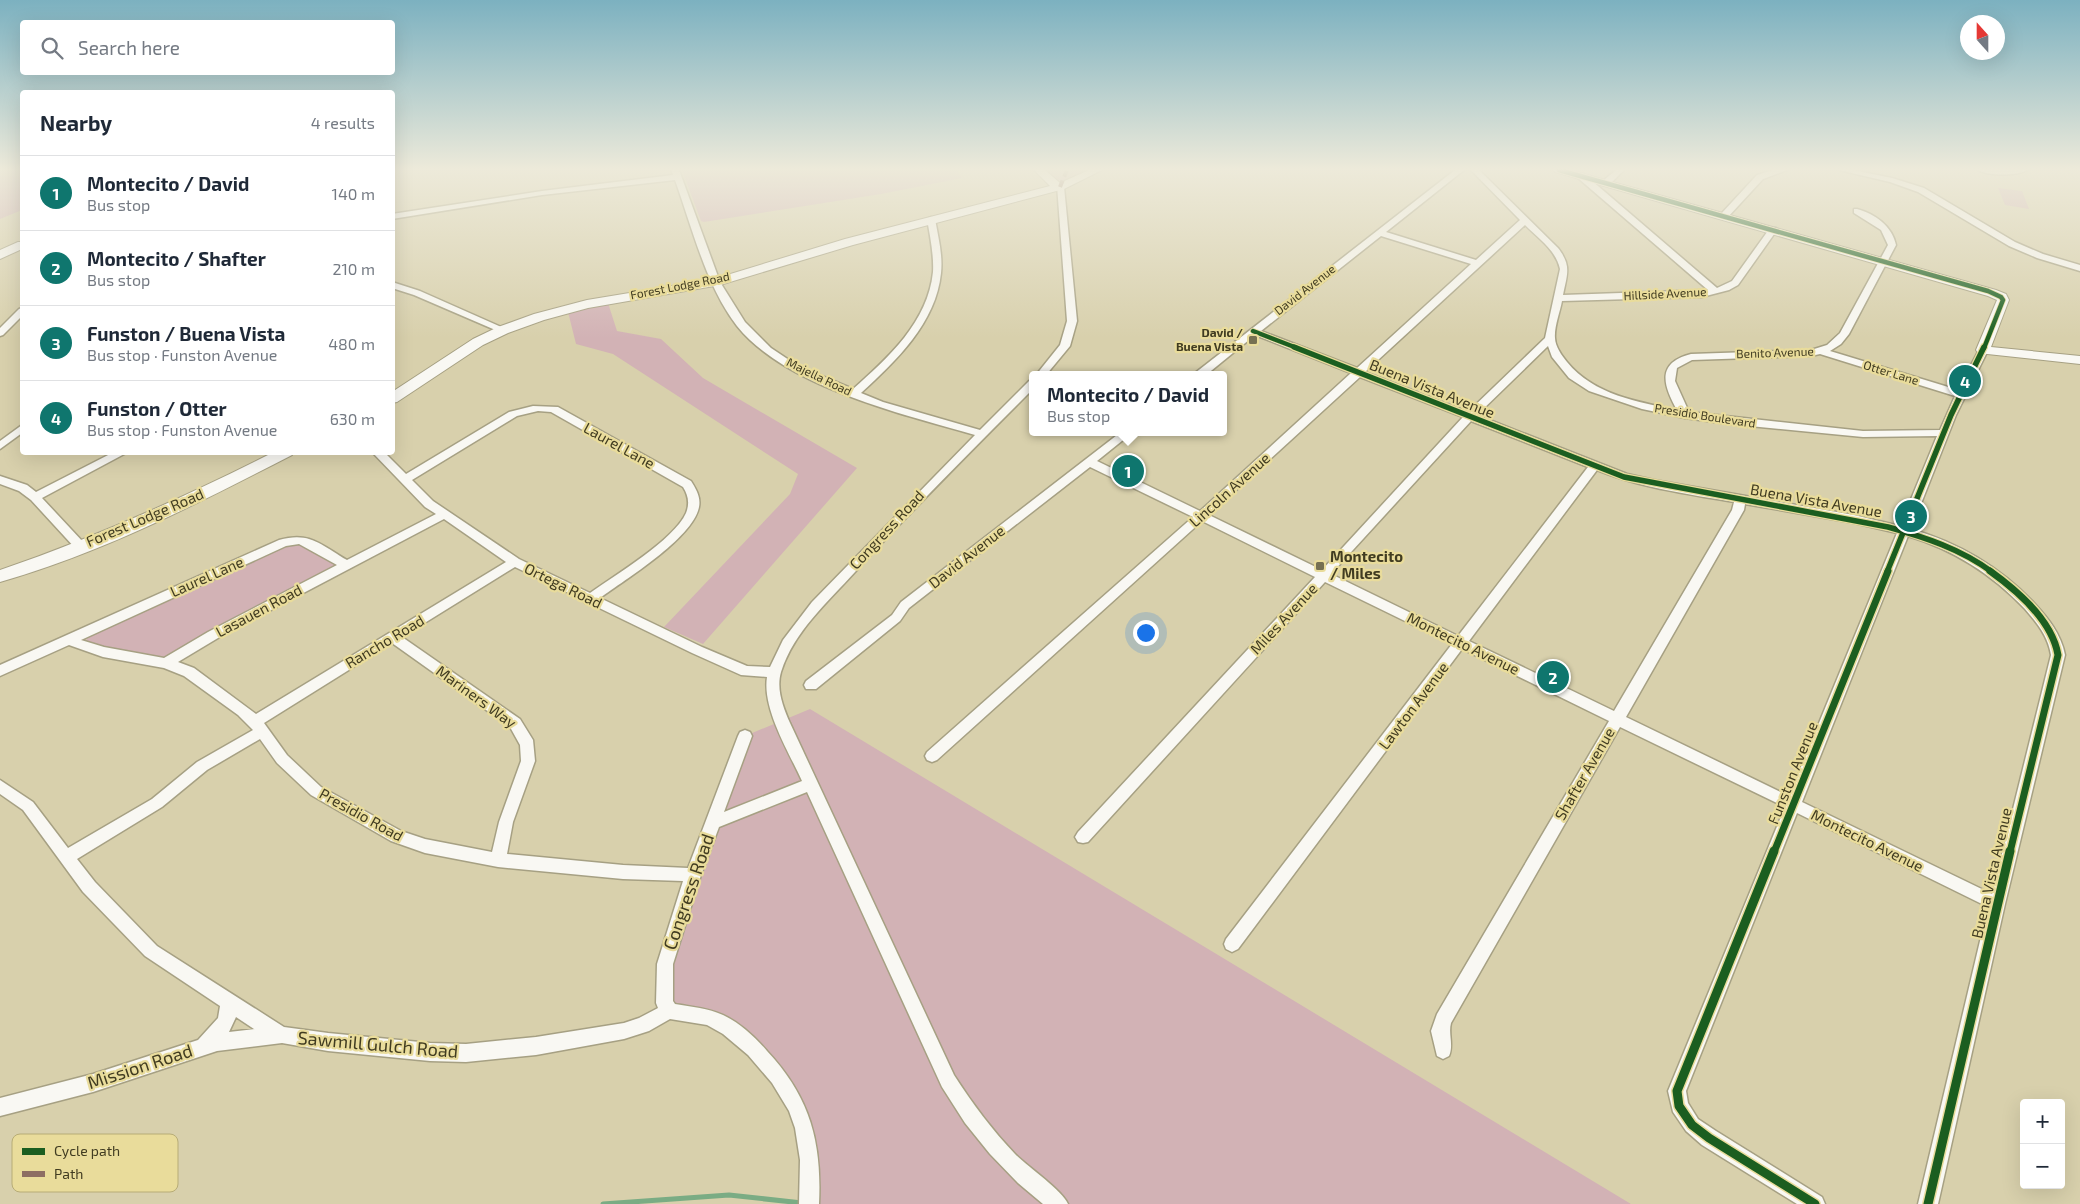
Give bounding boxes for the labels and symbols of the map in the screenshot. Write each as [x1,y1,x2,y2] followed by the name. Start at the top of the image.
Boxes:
[1960,15,2005,60] north arrow
[1271,261,1338,317] street label: David Avenue
[629,269,731,302] street label: Forest Lodge Road
[1623,284,1707,302] street label: Hillside Avenue
[1176,325,1243,353] place label: David / Buena Vista
[1247,334,1259,346] marker: David / Buena Vista
[1736,344,1814,360] street label: Benito Avenue
[784,354,854,399] street label: Majella Road
[1367,355,1498,421] street label: Buena Vista Avenue
[1862,357,1921,387] street label: Otter Lane
[1949,362,1981,400] pin: 4
[1654,400,1757,430] street label: Presidio Boulevard
[581,418,658,472] street label: Laurel Lane
[1185,448,1273,530] street label: Lincoln Avenue
[1112,452,1144,490] pin: 1
[1749,480,1883,520] street label: Buena Vista Avenue
[83,484,206,550] street label: Forest Lodge Road
[845,486,927,572] street label: Congress Road
[1895,497,1927,535] pin: 3
[925,521,1008,592] street label: David Avenue
[1330,547,1403,582] place label: Montecito / Miles
[167,552,246,600] street label: Laurel Lane
[522,559,605,612] street label: Ortega Road
[1314,560,1326,572] marker: Montecito / Miles
[1246,579,1321,657] street label: Miles Avenue
[212,580,305,640] street label: Lasauen Road
[1404,608,1523,678] street label: Montecito Avenue
[342,611,427,672] street label: Rancho Road
[1133,620,1159,646] your location
[1375,658,1452,753] street label: Lawton Avenue
[1537,658,1569,696] pin: 2
[433,661,520,731] street label: Mariners Way
[1763,719,1821,826] street label: Funston Avenue
[1550,724,1618,823] street label: Shafter Avenue
[317,784,406,844] street label: Presidio Road
[1808,805,1927,875] street label: Montecito Avenue
[1967,806,2015,940] street label: Buena Vista Avenue
[658,831,718,953] street label: Congress Road
[297,1026,459,1062] street label: Sawmill Gulch Road
[84,1039,195,1093] street label: Mission Road
[12,1134,178,1192] legend
[54,1142,120,1159] text: Cycle path
[54,1165,83,1182] text: Path

